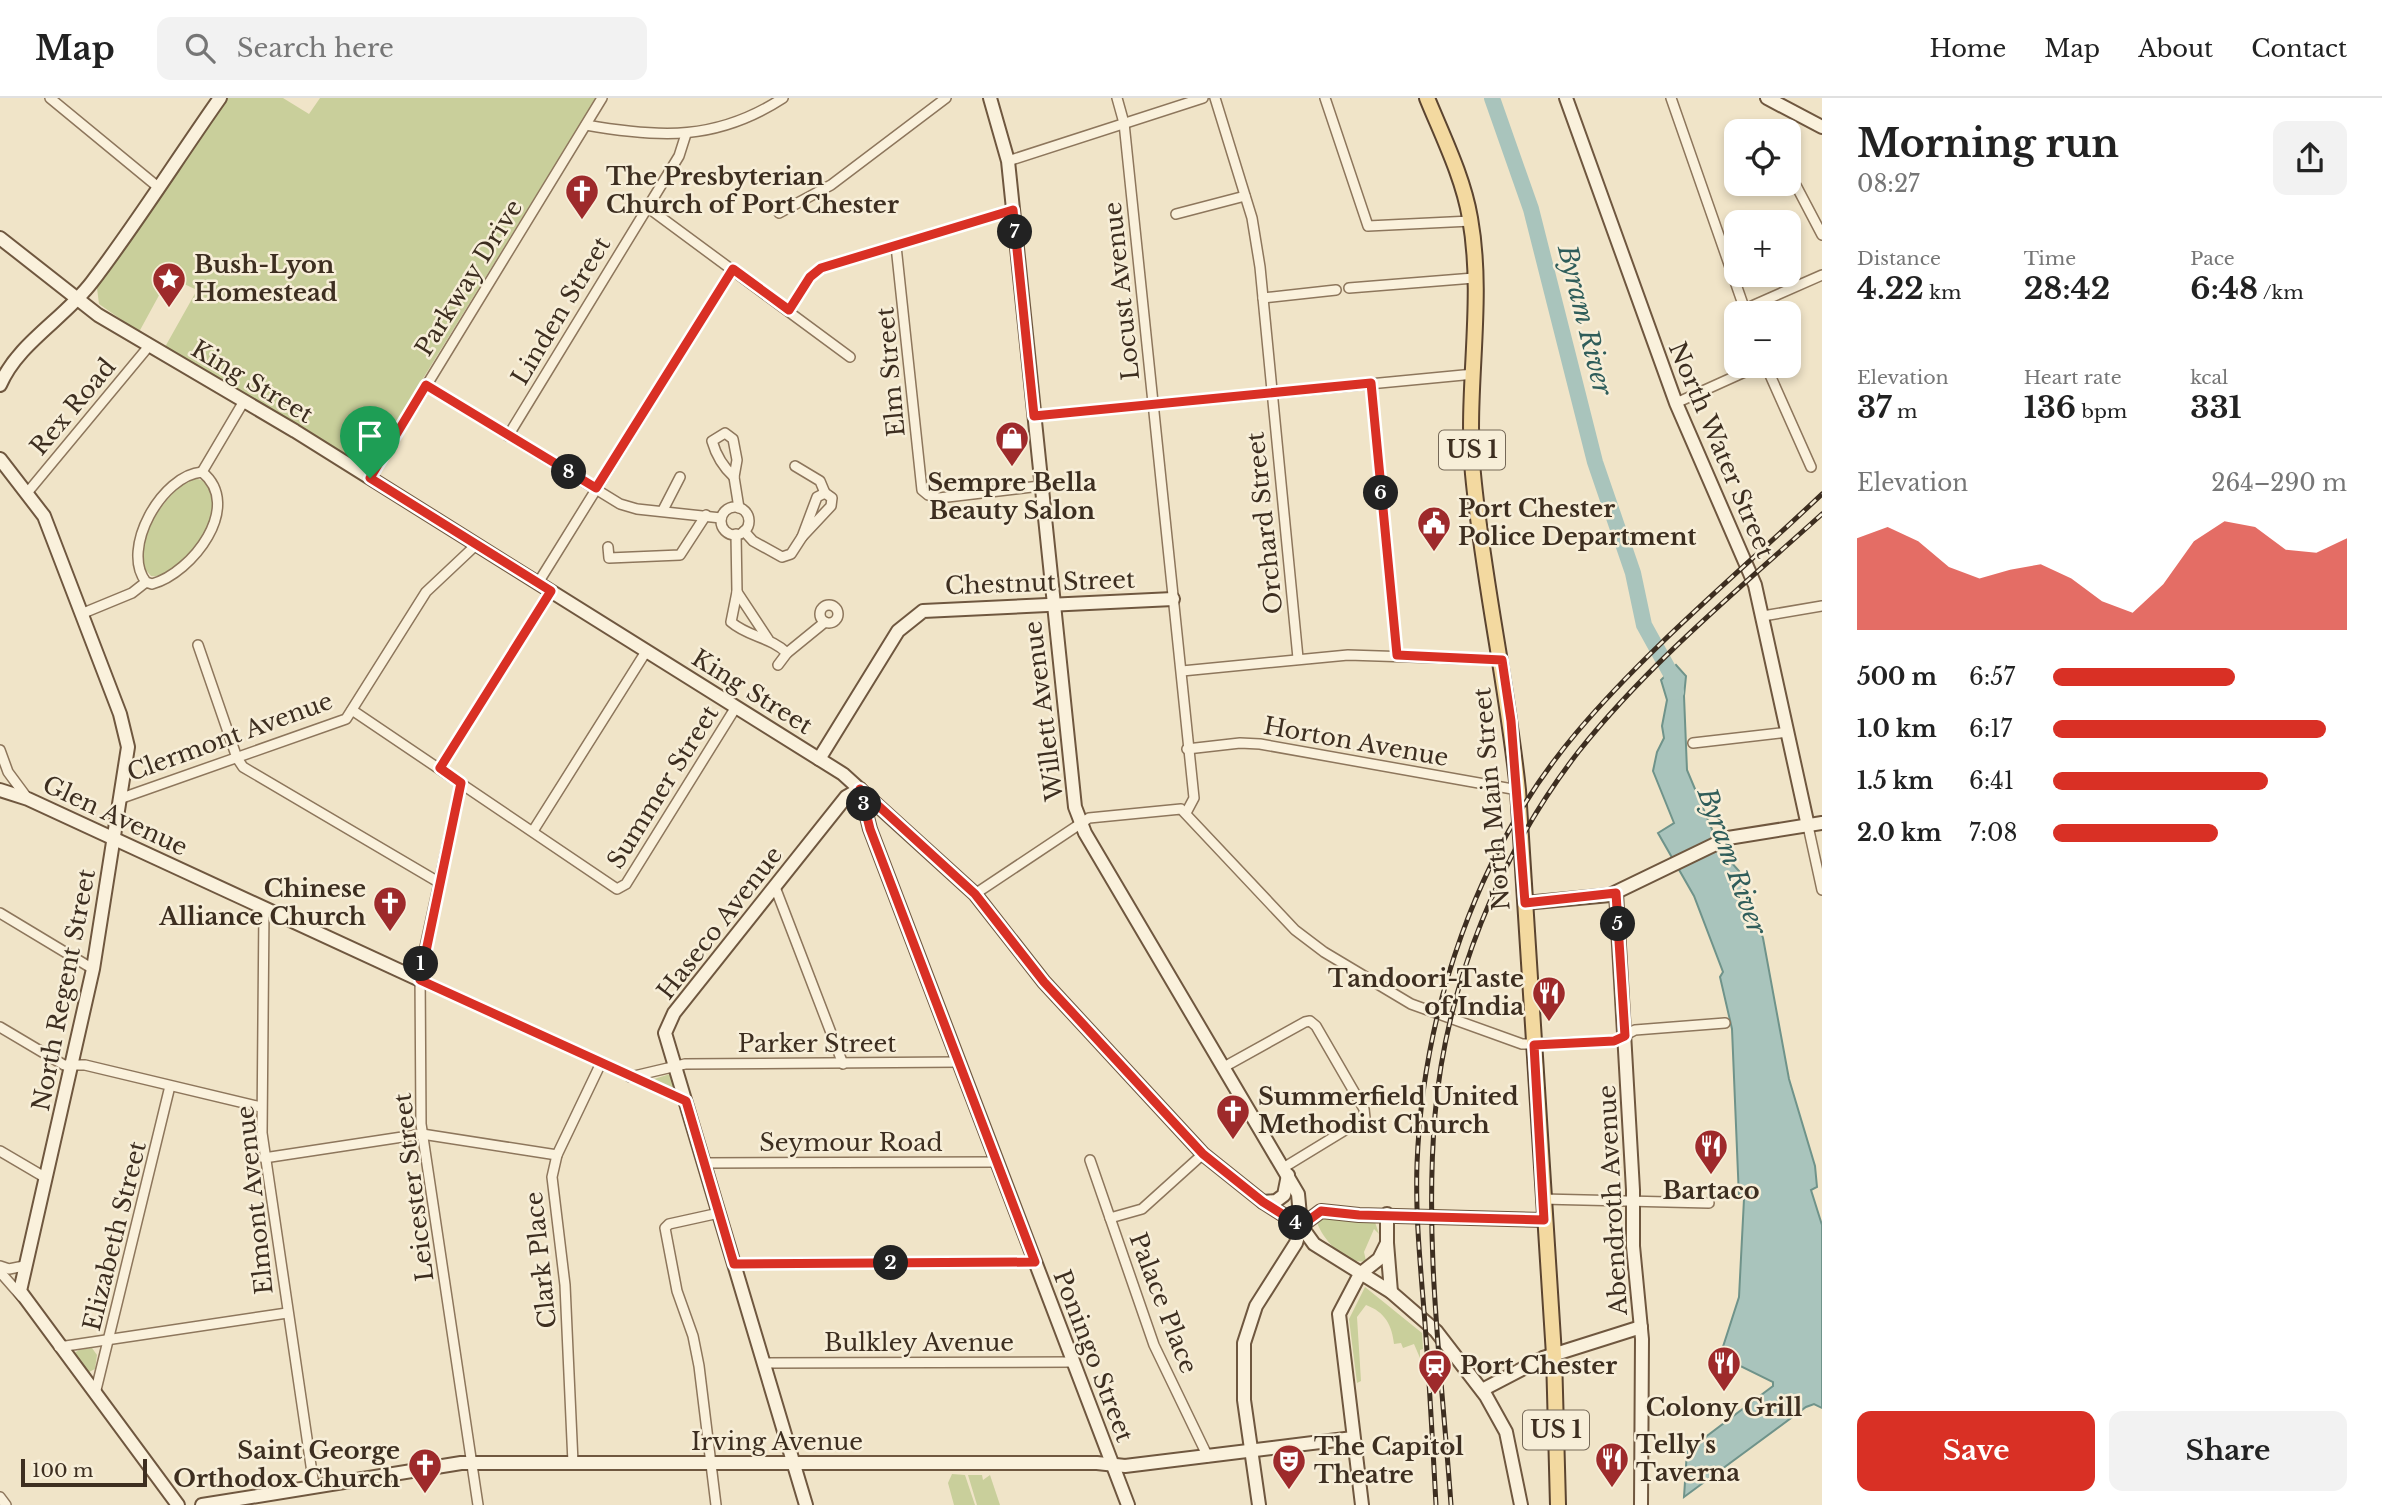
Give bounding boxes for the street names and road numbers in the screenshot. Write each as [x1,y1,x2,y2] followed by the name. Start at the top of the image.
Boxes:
[409,194,528,361] street label: Parkway Drive
[1098,200,1145,382] street label: Locust Avenue
[505,231,616,390] street label: Linden Street
[870,306,911,438] street label: Elm Street
[186,334,318,429] street label: King Street
[1663,337,1780,562] street label: North Water Street
[24,352,121,461] street label: Rex Road
[1439,430,1505,470] road number: US 1
[1241,431,1288,616] street label: Orchard Street
[944,565,1136,600] street label: Chestnut Street
[1018,619,1069,804] street label: Willett Avenue
[687,643,818,740] street label: King Street
[123,686,337,787] street label: Clermont Avenue
[1467,686,1516,912] street label: North Main Street
[601,700,724,874] street label: Summer Street
[1261,711,1451,772] street label: Horton Avenue
[38,769,192,862] street label: Glen Avenue
[651,840,788,1005] street label: Haseco Avenue
[26,867,101,1113] street label: North Regent Street
[738,1029,896,1058] street label: Parker Street
[1592,1084,1633,1317] street label: Abendroth Avenue
[388,1091,439,1283] street label: Leicester Street
[230,1104,279,1296] street label: Elmont Avenue
[759,1128,943,1157] street label: Seymour Road
[77,1138,152,1334] street label: Elizabeth Street
[519,1190,562,1330] street label: Clark Place
[1123,1228,1204,1377] street label: Palace Place
[1047,1266,1140,1446] street label: Poningo Street
[824,1328,1014,1357] street label: Bulkley Avenue
[1523,1410,1589,1450] road number: US 1
[691,1427,863,1456] street label: Irving Avenue

